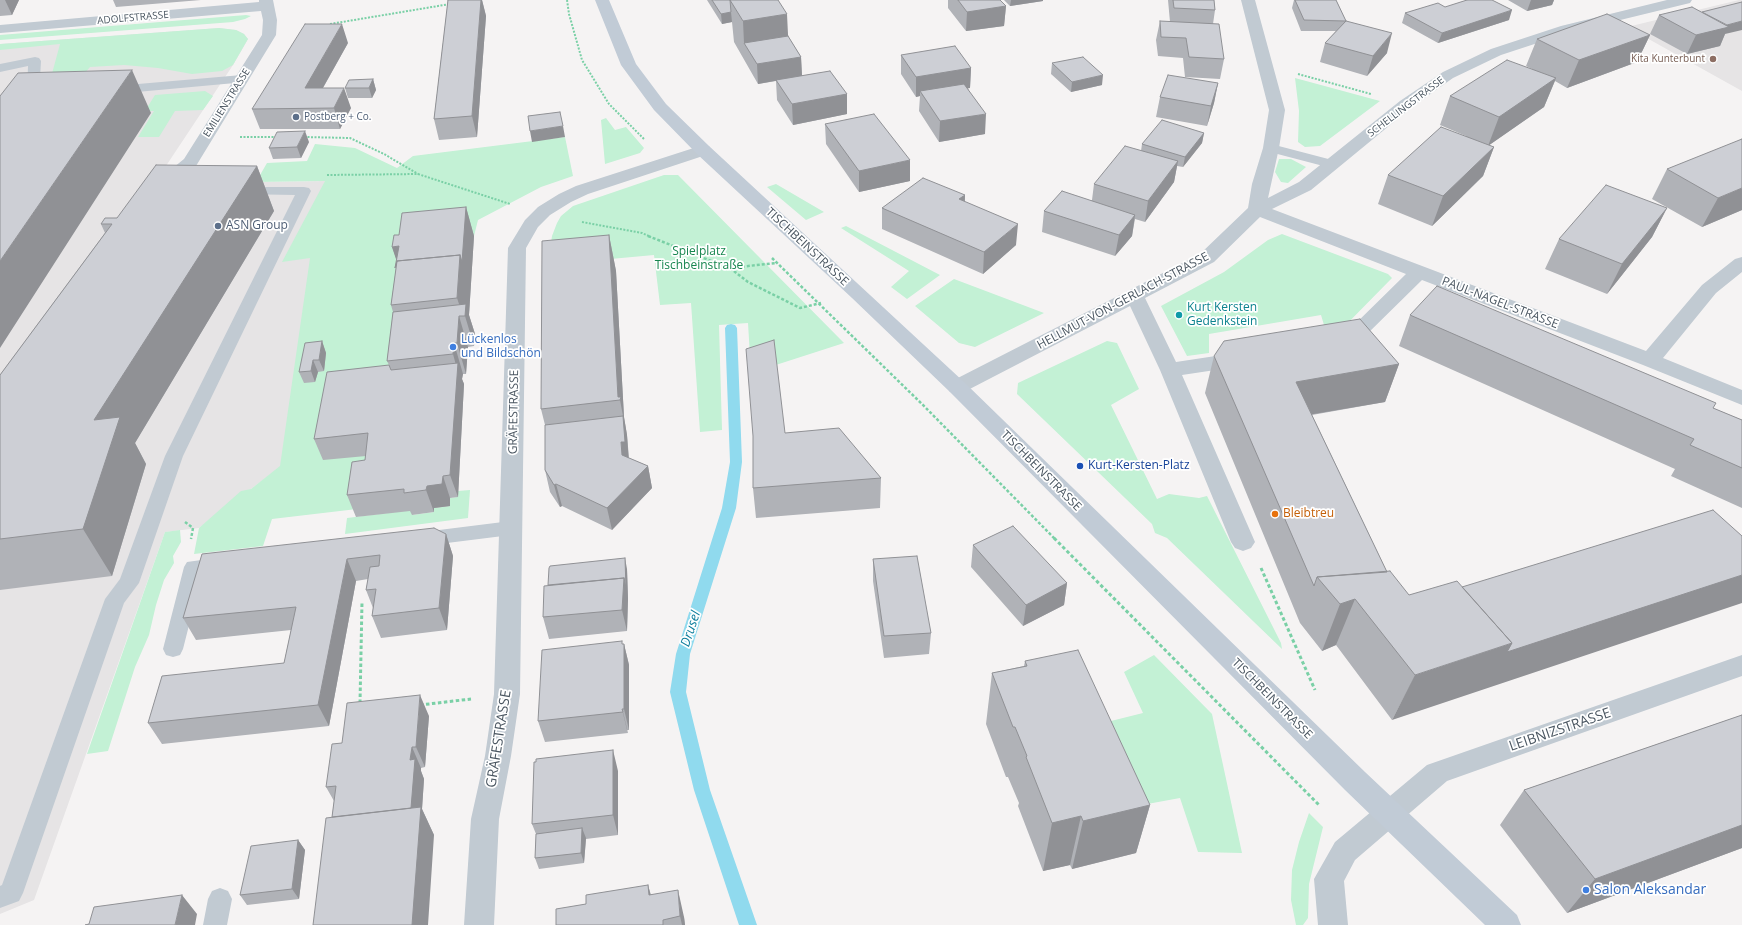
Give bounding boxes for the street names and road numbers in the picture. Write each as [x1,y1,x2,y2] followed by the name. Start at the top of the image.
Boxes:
[97,9,169,27] street label: ADOLFSTRASSE
[201,67,253,139] street label: EMILIENSTRASSE
[1365,74,1447,140] street label: SCHELLINGSTRASSE
[763,205,851,289] street label: TISCHBEINSTRASSE
[1035,249,1211,353] street label: HELLMUT-VON-GERLACH-STRASSE
[1440,274,1560,332] street label: PAUL-NAGEL-STRASSE
[506,370,522,454] street label: GRÄFESTRASSE
[998,428,1084,514] street label: TISCHBEINSTRASSE
[1229,656,1315,742] street label: TISCHBEINSTRASSE
[483,689,515,789] street label: GRÄFESTRASSE
[1507,705,1613,755] street label: LEIBNIZSTRASSE

